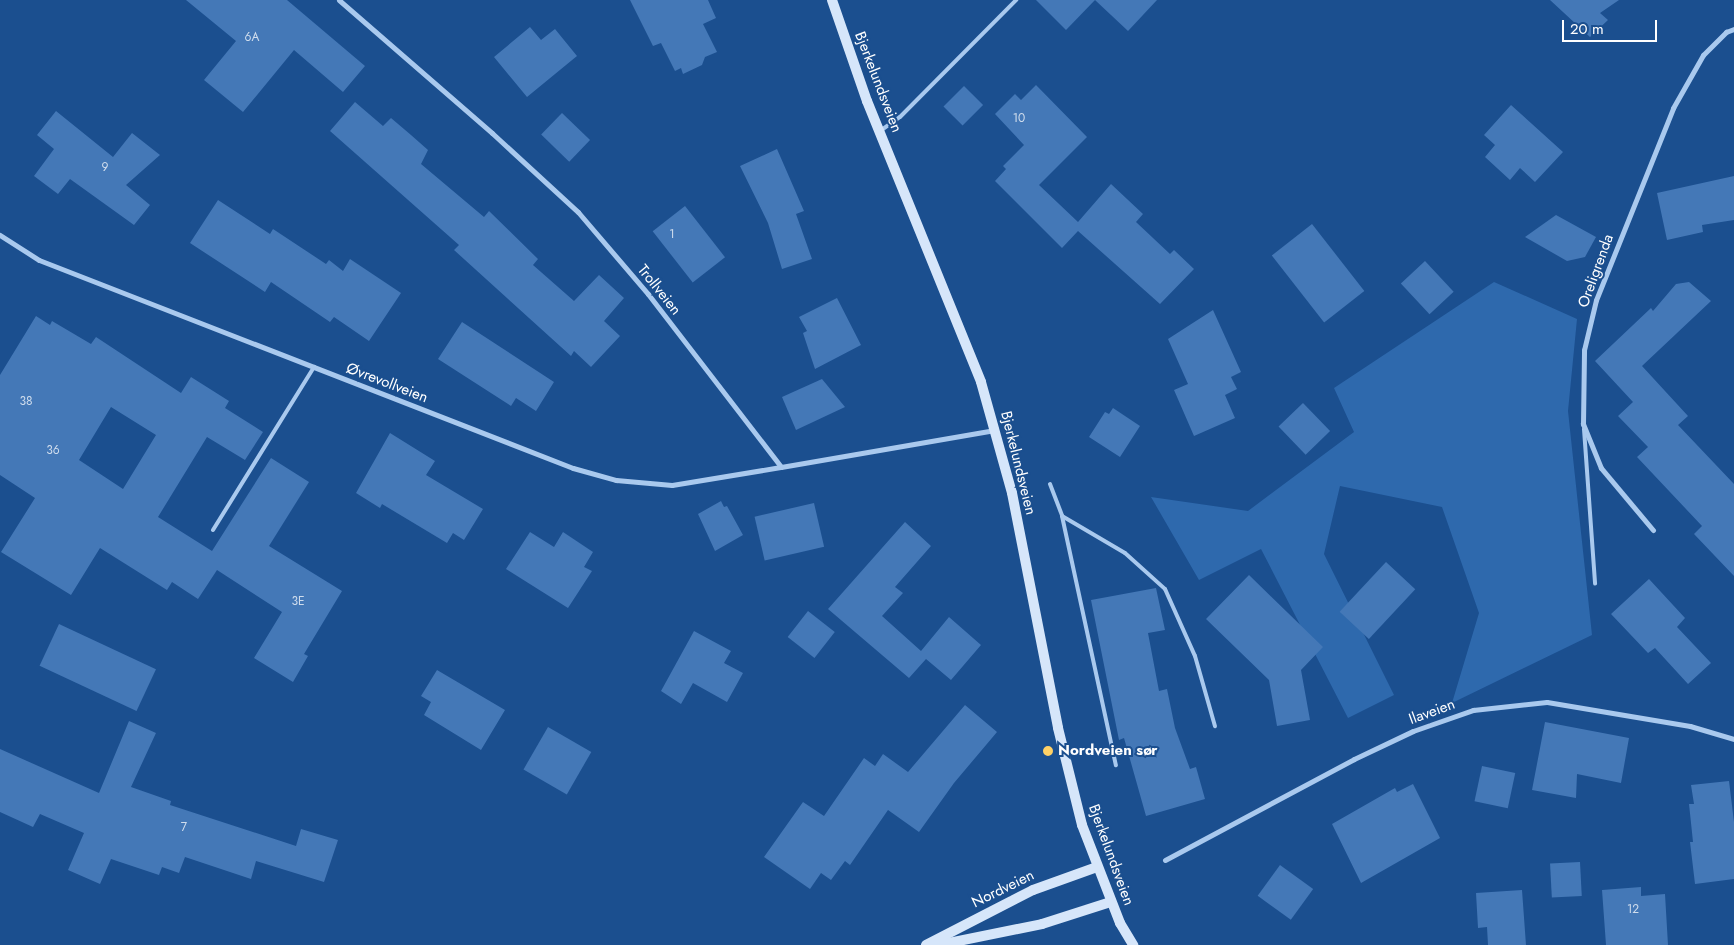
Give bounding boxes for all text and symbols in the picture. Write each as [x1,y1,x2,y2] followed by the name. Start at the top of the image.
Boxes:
[1564,10,1659,42] scale bar
[1570,18,1604,40] text: 20 m
[851,29,905,135] street label: Bjerkelundsveien
[245,31,259,45] house number: 6A
[1013,112,1025,126] house number: 10
[102,161,108,175] house number: 9
[669,228,675,242] house number: 1
[1574,232,1618,310] street label: Oreligrenda
[633,261,685,319] street label: Trollveien
[344,359,430,407] street label: Øvrevollveien
[19,395,33,409] house number: 38
[996,409,1040,517] street label: Bjerkelundsveien
[46,444,60,458] house number: 36
[291,595,305,609] house number: 3E
[1406,695,1458,729] street label: Ilaveien
[1058,742,1158,760] place label: Nordveien sør
[1042,745,1054,757] marker: Nordveien sør
[1084,802,1138,908] street label: Bjerkelundsveien
[181,821,187,835] house number: 7
[969,866,1037,912] street label: Nordveien
[1627,903,1639,917] house number: 12

